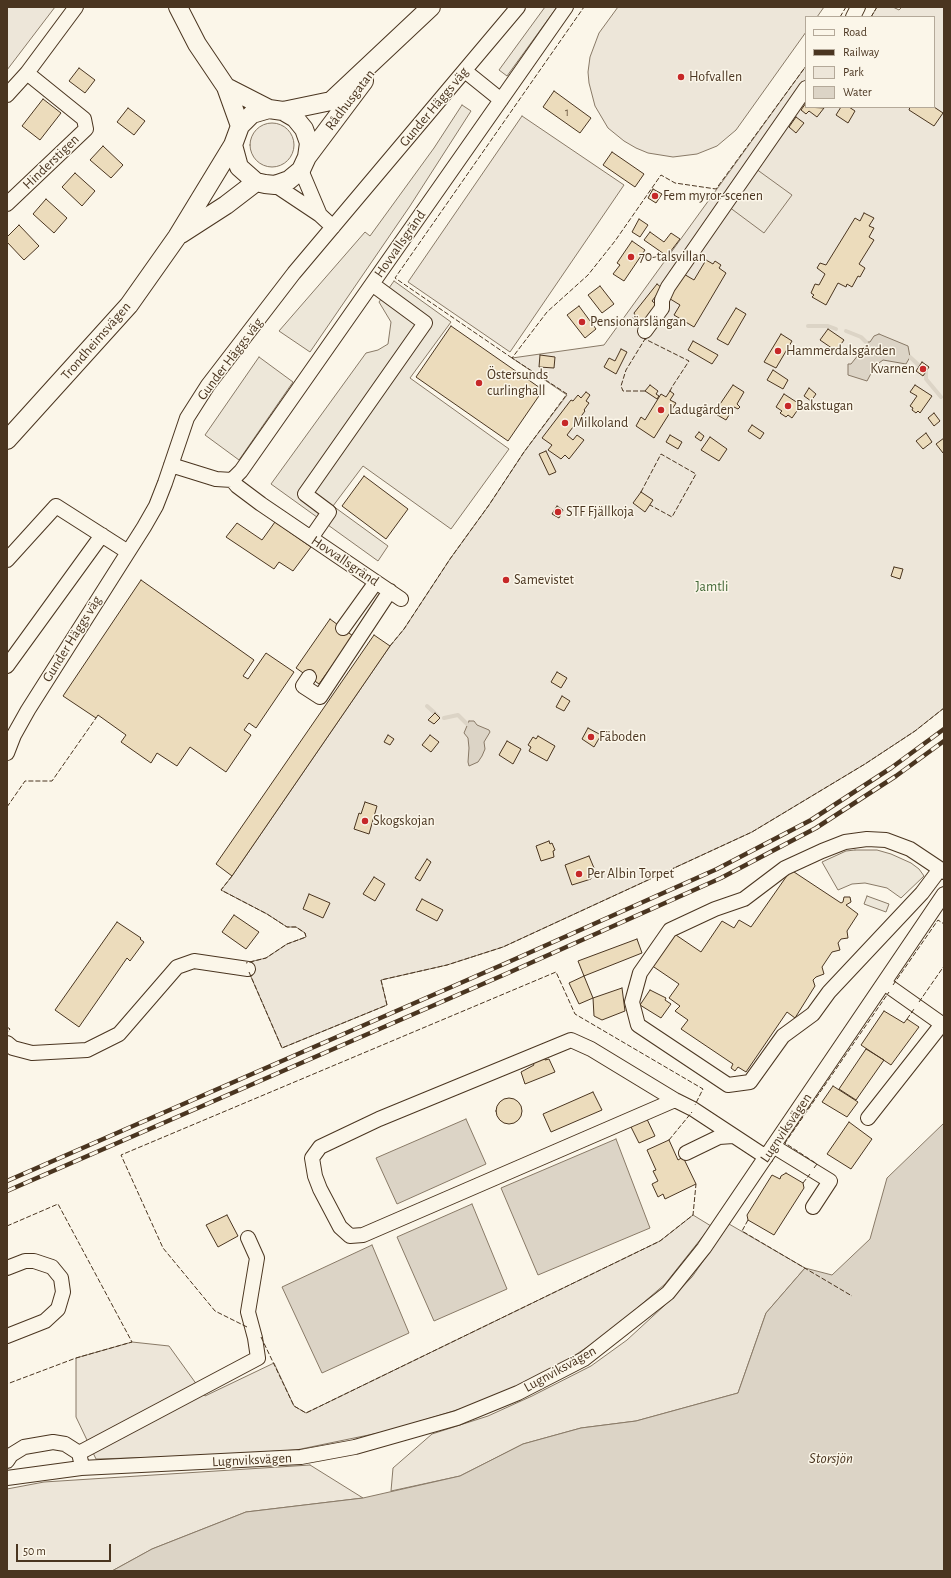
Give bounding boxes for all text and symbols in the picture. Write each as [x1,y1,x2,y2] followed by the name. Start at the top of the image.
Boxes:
[805,16,935,108] legend
[843,26,867,38] text: Road
[843,46,879,58] text: Railway
[396,64,472,150] street label: Gunder Häggs väg
[322,66,378,134] street label: Rådhusgatan
[843,66,864,78] text: Park
[689,69,742,85] place label: Hofvallen
[676,72,686,82] marker: Hofvallen
[843,86,872,98] text: Water
[565,105,569,119] house number: 1
[19,131,83,193] street label: Hinderstigen
[663,188,763,204] place label: Fem myror-scenen
[650,191,660,201] marker: Fem myror-scenen
[371,207,429,281] street label: Hovvallsgränd
[639,249,706,265] place label: 70-talsvillan
[626,252,636,262] marker: 70-talsvillan
[58,299,134,383] street label: Trondheimsvägen
[590,314,686,330] place label: Pensionärslängan
[194,315,266,403] street label: Gunder Häggs väg
[577,317,587,327] marker: Pensionärslängan
[786,343,896,359] place label: Hammerdalsgården
[773,346,783,356] marker: Hammerdalsgården
[870,361,915,377] place label: Kvarnen
[918,364,928,374] marker: Kvarnen
[487,367,548,400] place label: Östersunds curlinghall
[474,378,484,388] marker: Östersunds curlinghall
[796,398,853,414] place label: Bakstugan
[783,401,793,411] marker: Bakstugan
[669,402,734,418] place label: Ladugården
[656,405,666,415] marker: Ladugården
[573,415,628,431] place label: Milkoland
[560,418,570,428] marker: Milkoland
[566,504,634,520] place label: STF Fjällkoja
[553,507,563,517] marker: STF Fjällkoja
[308,532,382,590] street label: Hovvallsgränd
[514,572,574,588] place label: Samevistet
[501,575,511,585] marker: Samevistet
[696,579,728,595] park label: Jamtli
[39,593,105,685] street label: Gunder Häggs väg
[599,729,646,745] place label: Fäboden
[586,732,596,742] marker: Fäboden
[373,813,435,829] place label: Skogskojan
[360,816,370,826] marker: Skogskojan
[587,866,674,882] place label: Per Albin Torpet
[574,869,584,879] marker: Per Albin Torpet
[757,1090,815,1166] street label: Lugnviksvägen
[521,1342,599,1396] street label: Lugnviksvägen
[809,1449,853,1467] water label: Storsjön
[211,1450,293,1470] street label: Lugnviksvägen
[18,1536,113,1562] scale bar
[23,1545,46,1557] text: 50 m

